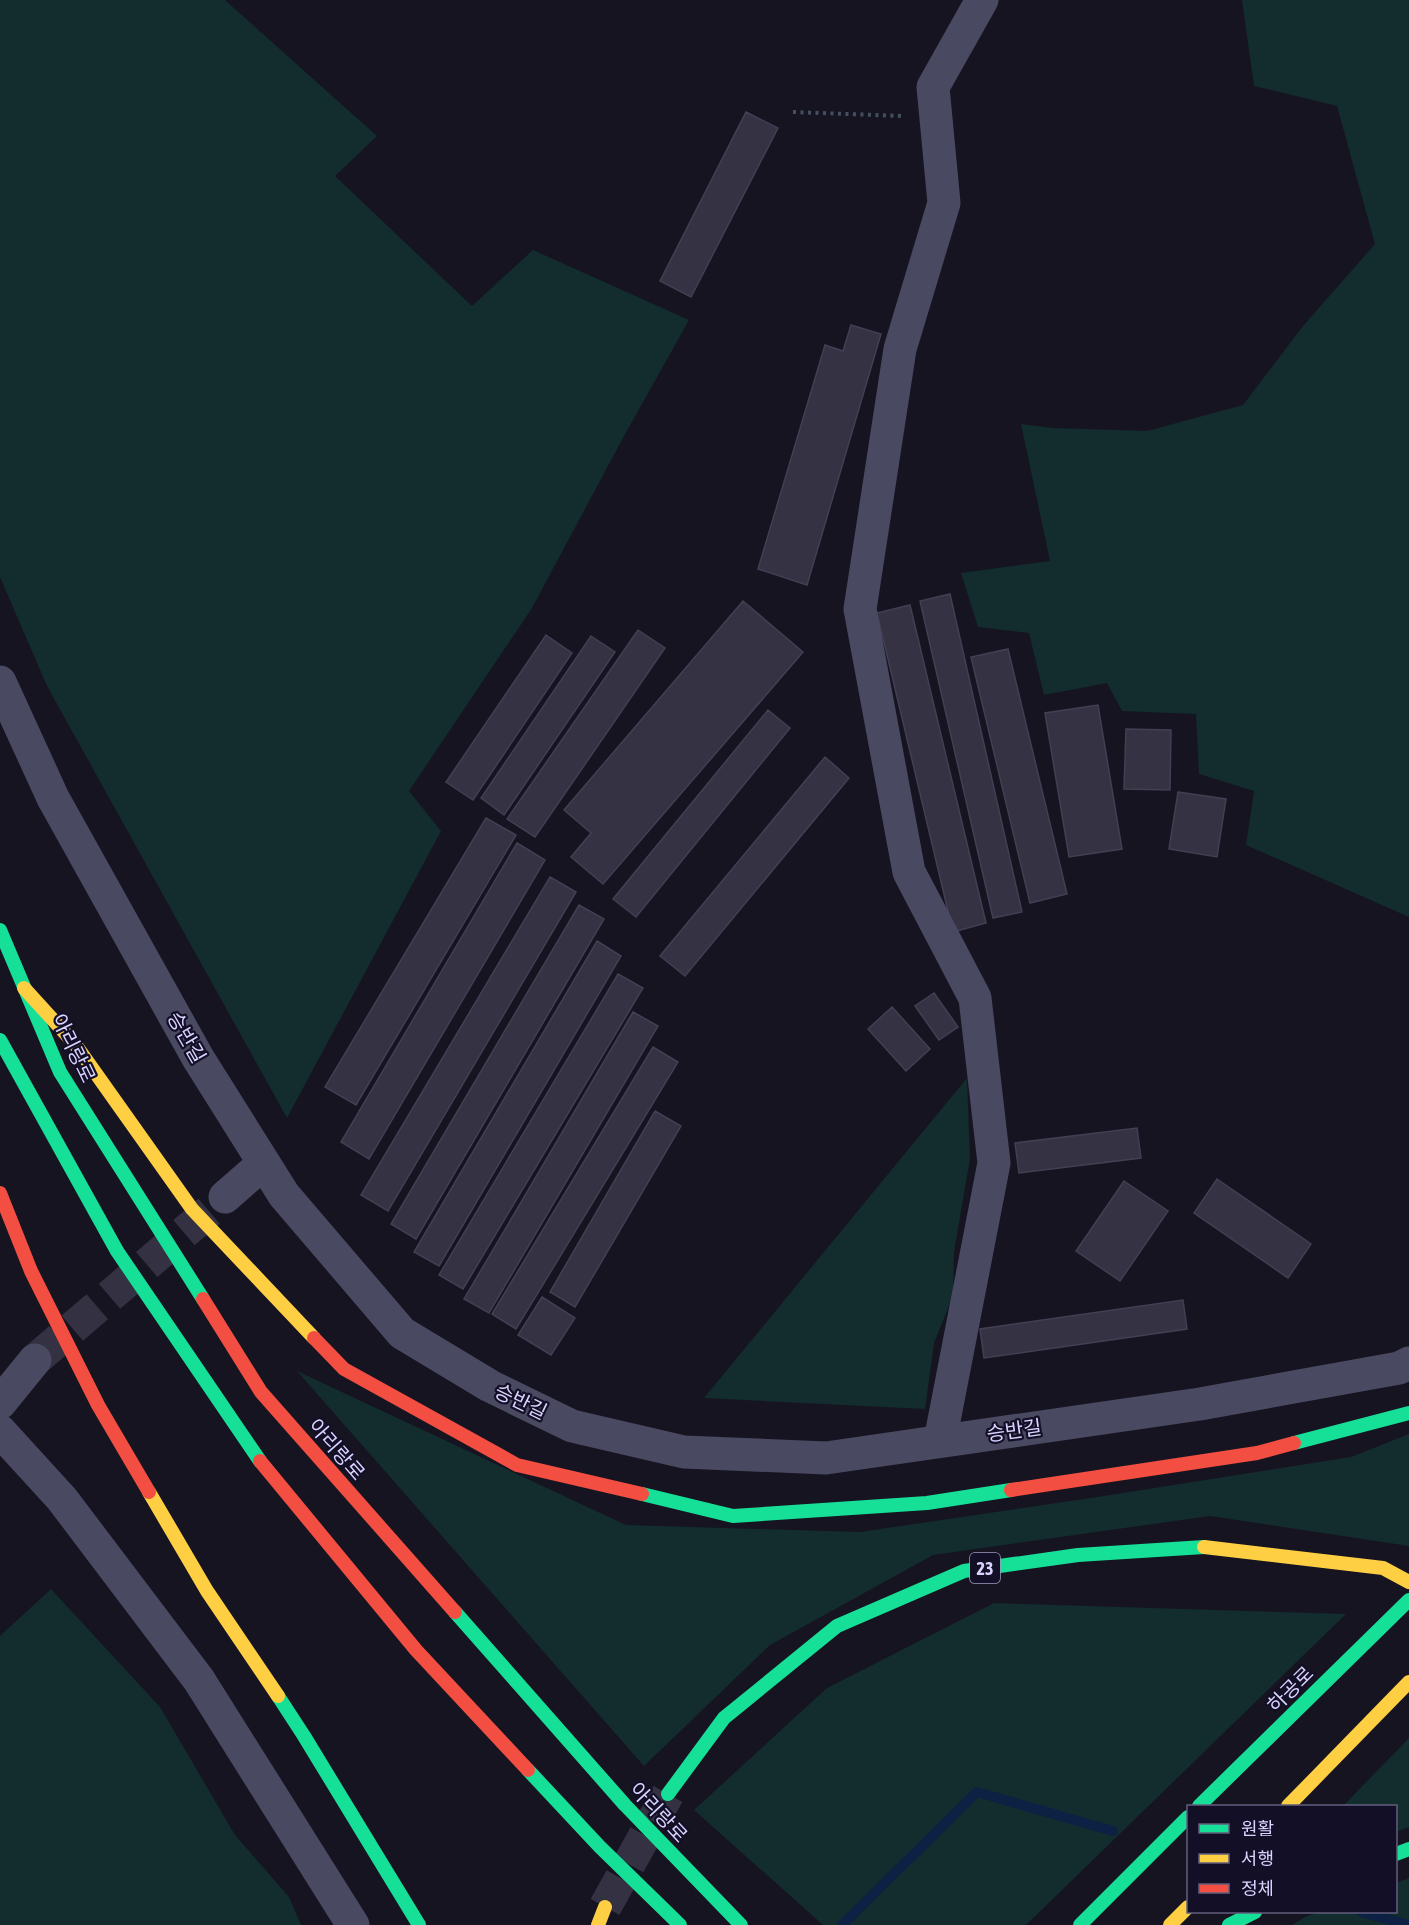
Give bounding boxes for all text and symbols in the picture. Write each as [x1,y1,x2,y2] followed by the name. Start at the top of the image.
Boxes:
[163,1007,211,1067] street label: 승반길
[48,1010,100,1086] street label: 아리랑로
[491,1379,551,1423] street label: 승반길
[304,1414,370,1484] street label: 아리랑로
[985,1415,1043,1445] street label: 승반길
[970,1553,1000,1583] road number: 23
[1262,1661,1318,1717] street label: 하공로
[625,1777,693,1847] street label: 아리랑로
[1187,1805,1397,1913] legend
[1241,1818,1274,1839] text: 원활
[1241,1848,1274,1869] text: 서행
[1241,1878,1274,1899] text: 정체

